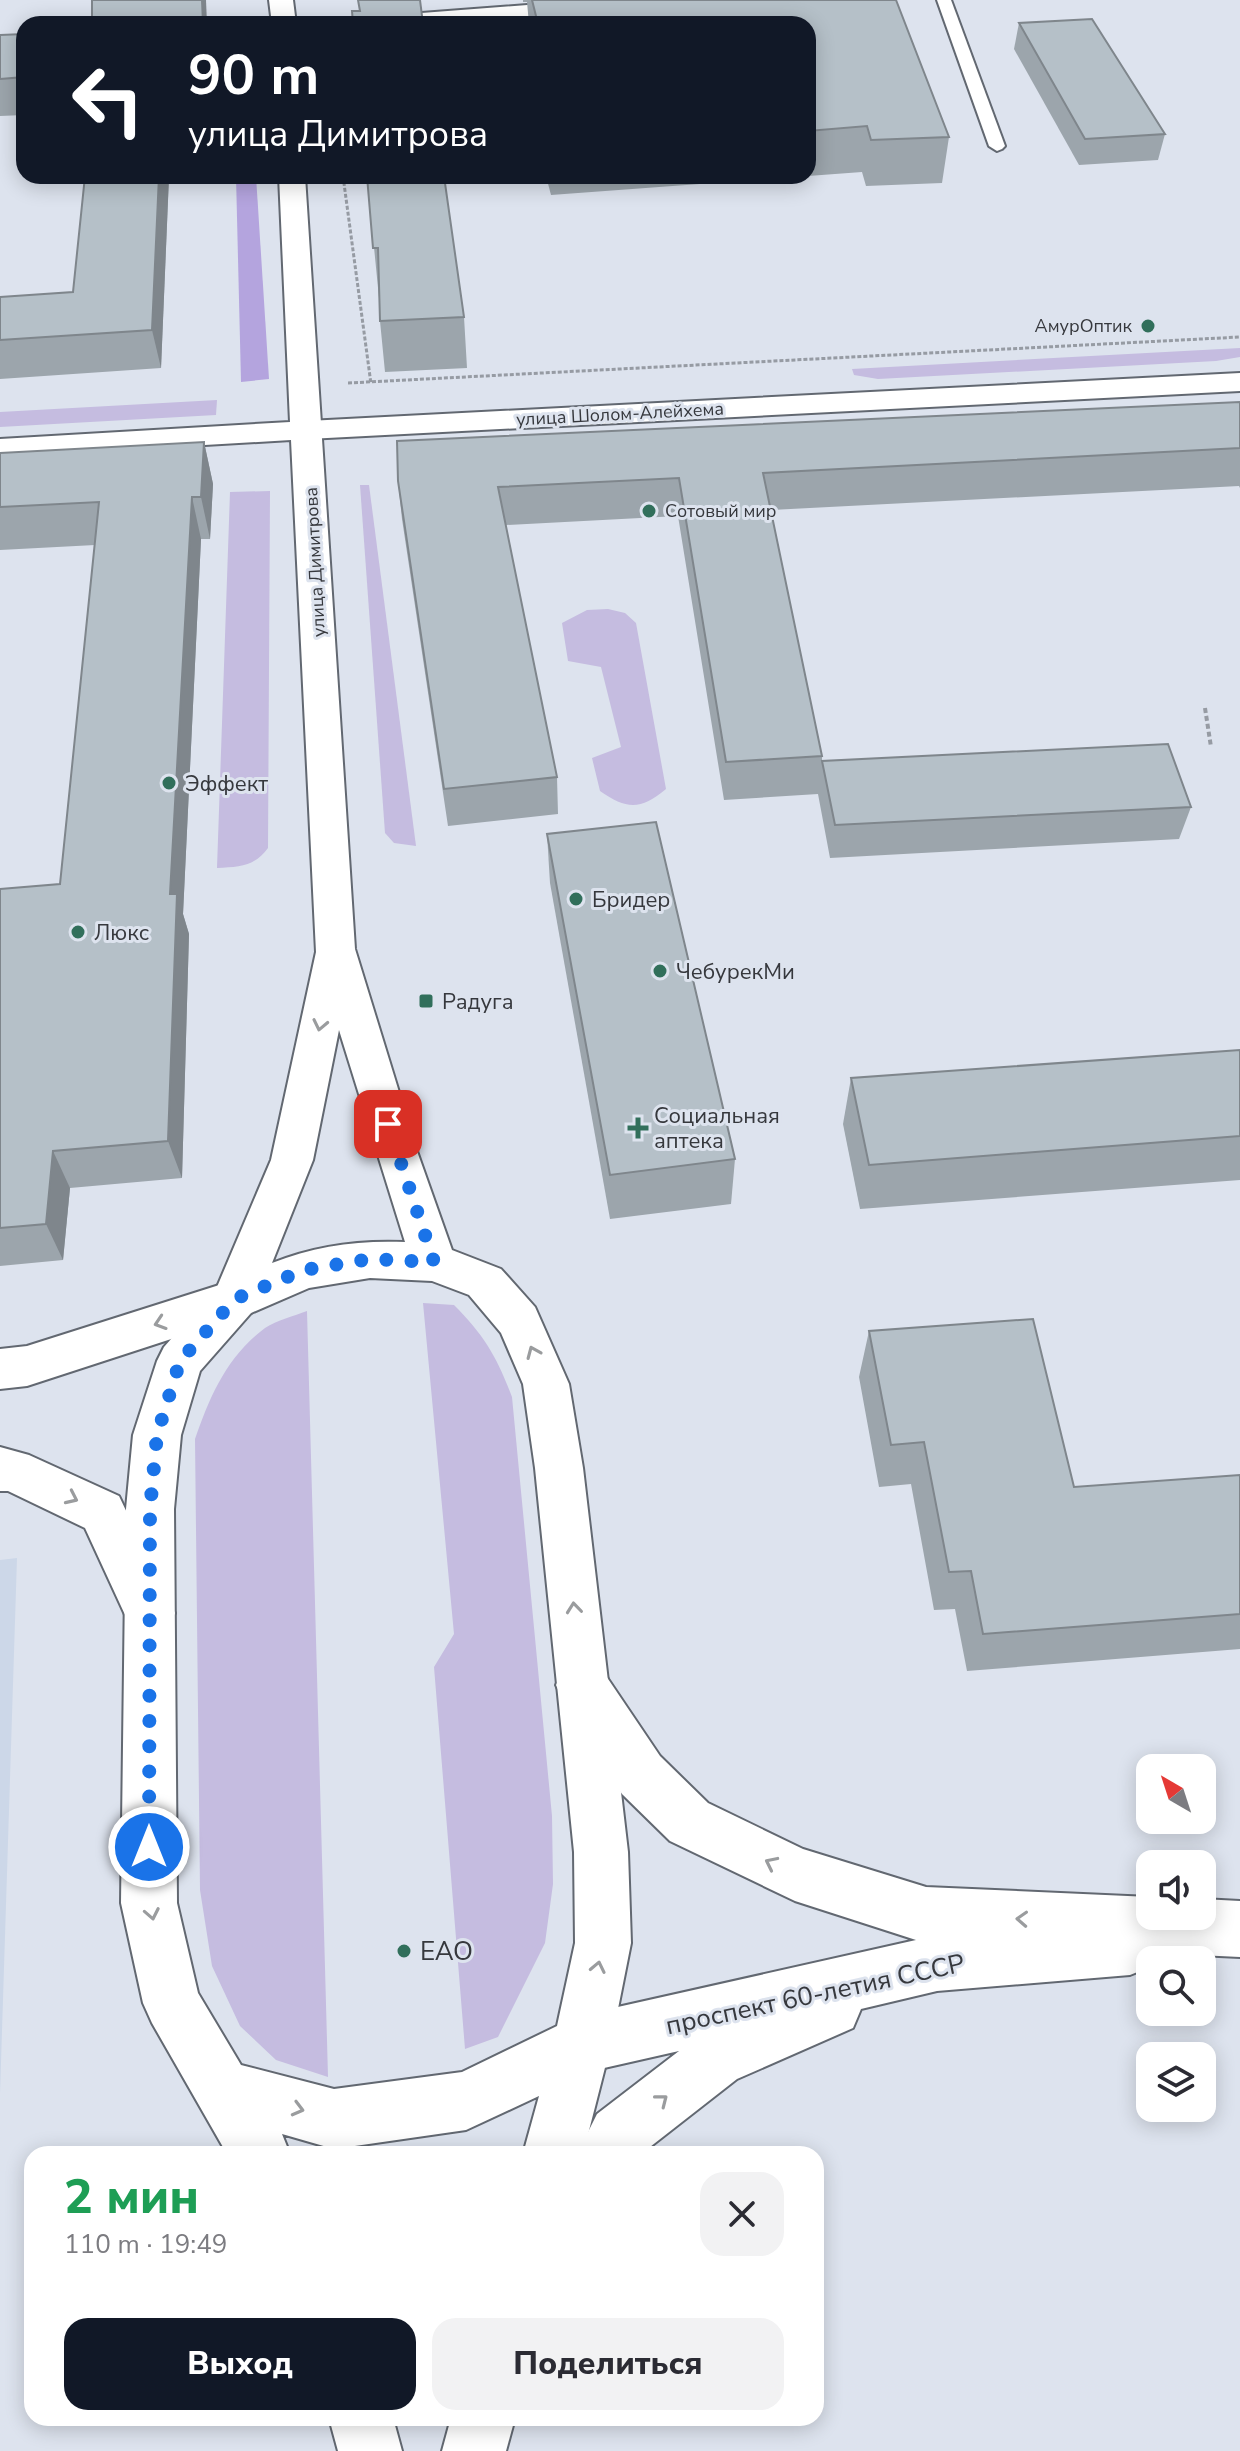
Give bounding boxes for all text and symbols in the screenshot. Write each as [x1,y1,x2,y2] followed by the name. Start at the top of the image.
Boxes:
[188,37,319,114] text: 90 m
[56,48,160,152] icon: left
[188,110,488,159] text: улица Димитрова
[1035,314,1133,338] place label: АмурОптик
[1139,317,1157,335] marker: АмурОптик
[515,397,725,431] street label: улица Шолом-Алейхема
[299,486,331,638] street label: улица Димитрова
[665,499,776,523] place label: Сотовый мир
[640,502,658,520] marker: Сотовый мир
[185,769,268,799] place label: Эффект
[160,774,178,792] marker: Эффект
[592,885,670,915] place label: Бридер
[567,890,585,908] marker: Бридер
[94,918,149,948] place label: Люкс
[69,923,87,941] marker: Люкс
[676,957,795,987] place label: ЧебурекМи
[651,962,669,980] marker: ЧебурекМи
[442,987,514,1017] place label: Радуга
[417,992,435,1010] marker: Радуга
[312,1018,329,1032] one-way arrow
[354,1090,422,1158] pin
[654,1101,780,1156] place label: Социальная аптека
[366,1102,410,1146] icon: arrive
[629,1119,647,1137] marker: Социальная аптека
[154,1314,168,1330] one-way arrow
[526,1346,542,1360] one-way arrow
[64,1488,78,1504] one-way arrow
[566,1601,583,1614] one-way arrow
[1136,1754,1216,1834] north arrow
[1136,1754,1216,2122] map controls
[107,1805,191,1889] position arrow
[1136,1850,1216,1930] button: sound
[765,1857,780,1872] one-way arrow
[143,1907,160,1921] one-way arrow
[1015,1911,1028,1928] one-way arrow
[420,1934,473,1969] place label: ЕАО
[395,1942,413,1960] marker: ЕАО
[662,1946,968,2043] street label: проспект 60-летия СССР
[1136,1946,1216,2026] button: search
[589,1961,606,1975] one-way arrow
[1136,2042,1216,2122] button: layers
[653,2096,668,2110] one-way arrow
[290,2100,304,2117] one-way arrow
[64,2164,199,2230] text: 2 мин
[700,2172,784,2256] button: close
[64,2227,227,2262] text: 110 m · 19:49
[64,2318,416,2410] button: Выход
[432,2318,784,2410] button: Поделиться

